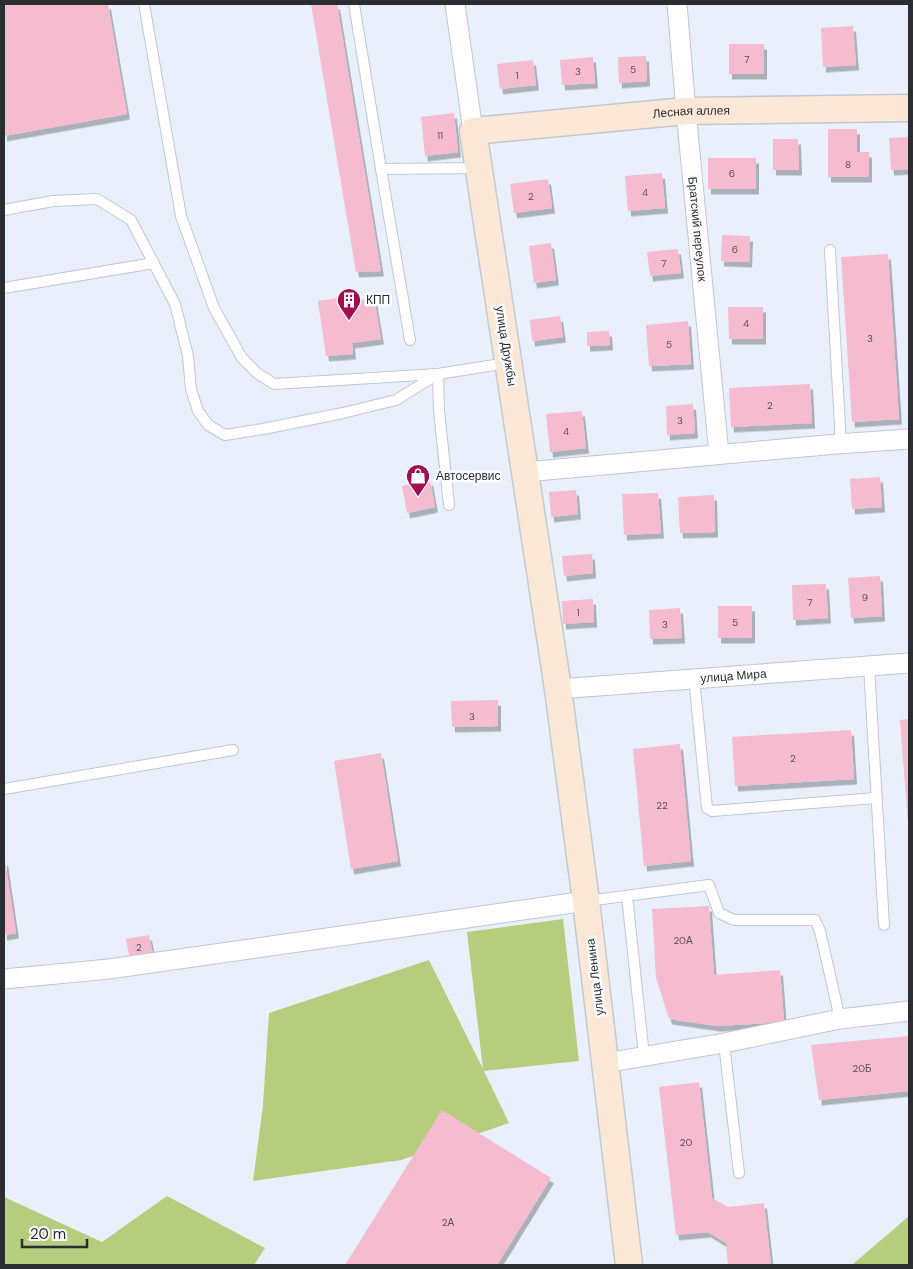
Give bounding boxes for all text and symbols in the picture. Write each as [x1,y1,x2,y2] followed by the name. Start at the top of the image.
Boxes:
[744,53,750,66] house number: 7
[630,63,636,76] house number: 5
[575,65,581,78] house number: 3
[515,69,519,82] house number: 1
[652,102,730,122] street label: Лесная аллея
[437,129,443,142] house number: 11
[845,158,851,171] house number: 8
[729,167,735,180] house number: 6
[684,176,710,283] street label: Братский переулок
[642,186,648,199] house number: 4
[528,190,534,203] house number: 2
[732,243,738,256] house number: 6
[661,257,667,270] house number: 7
[336,287,362,321] building icon: КПП
[366,292,390,308] place label: КПП
[492,305,520,387] street label: улица Дружбы
[743,317,749,330] house number: 4
[867,332,873,345] house number: 3
[666,338,672,351] house number: 5
[767,399,773,412] house number: 2
[677,414,683,427] house number: 3
[563,425,569,438] house number: 4
[405,463,431,497] shop icon: Автосервис
[436,468,501,484] place label: Автосервис
[862,591,868,604] house number: 9
[807,596,813,609] house number: 7
[576,606,580,619] house number: 1
[732,616,738,629] house number: 5
[662,618,668,631] house number: 3
[700,666,767,686] street label: улица Мира
[469,710,475,723] house number: 3
[790,752,796,765] house number: 2
[656,799,668,812] house number: 22
[673,934,693,947] house number: 20А
[582,937,608,1016] street label: улица Ленина
[136,941,142,954] house number: 2
[852,1062,872,1075] house number: 20Б
[680,1136,692,1149] house number: 20
[22,1216,88,1248] scale bar
[442,1216,455,1229] house number: 2А
[30,1224,66,1244] text: 20 m

